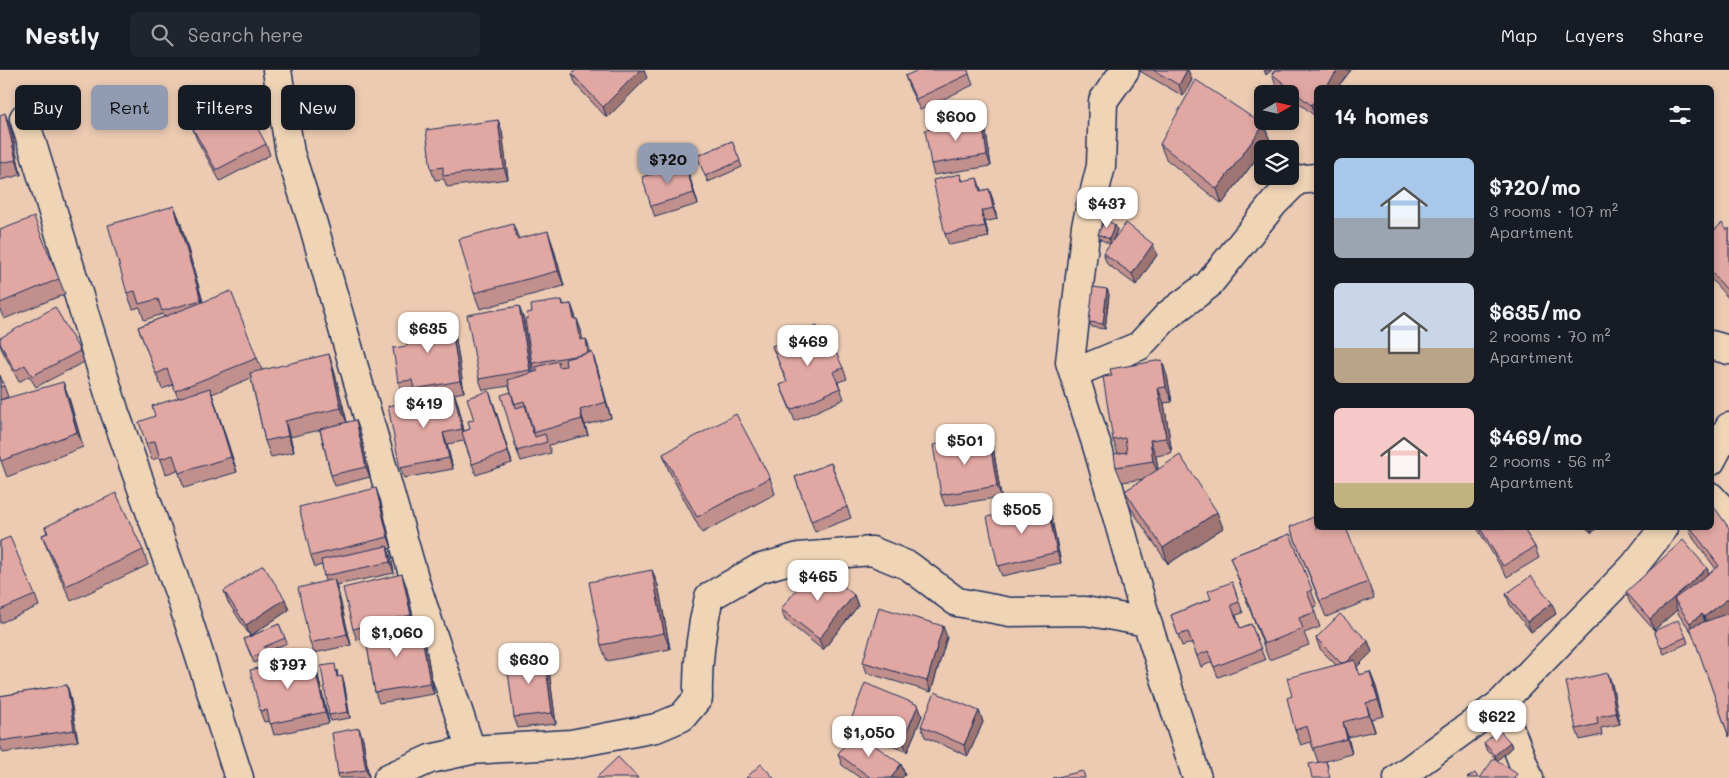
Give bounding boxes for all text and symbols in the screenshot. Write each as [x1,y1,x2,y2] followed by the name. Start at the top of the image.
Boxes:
[130,12,480,57] search box
[25,19,100,50] text: Nestly
[148,21,176,49] icon: search
[188,22,303,47] text: Search here
[1501,23,1537,47] text: Map
[1565,23,1624,47] text: Layers
[1652,23,1704,47] text: Share
[15,85,81,130] chip: Buy
[91,85,168,130] chip: Rent
[178,85,271,130] chip: Filters
[281,85,355,130] chip: New
[1254,85,1299,130] north arrow
[1254,85,1299,185] map controls
[926,100,986,142] pin: $600
[1666,101,1694,129] icon: filters
[1334,102,1429,129] text: 14 homes
[936,105,976,126] text: $600
[1254,140,1299,185] button: layers
[638,142,698,185] pin: $720
[649,148,687,169] text: $720
[1489,173,1581,200] text: $720/mo
[1374,178,1434,238] icon: home
[1077,186,1137,229] pin: $437
[1088,192,1126,213] text: $437
[1489,200,1618,221] text: 3 rooms · 107 m²
[1489,221,1574,242] text: Apartment
[1489,298,1581,325] text: $635/mo
[1374,303,1434,363] icon: home
[398,312,458,354] pin: $635
[409,317,447,338] text: $635
[778,324,838,367] pin: $469
[1489,325,1610,346] text: 2 rooms · 70 m²
[788,330,828,351] text: $469
[1489,346,1574,367] text: Apartment
[394,386,454,429] pin: $419
[406,392,442,413] text: $419
[1489,423,1582,450] text: $469/mo
[935,424,995,466] pin: $501
[1374,428,1434,488] icon: home
[947,429,983,450] text: $501
[1489,450,1611,471] text: 2 rooms · 56 m²
[1489,471,1574,492] text: Apartment
[992,492,1052,535] pin: $505
[1003,498,1041,519] text: $505
[788,560,848,602] pin: $465
[798,565,838,586] text: $465
[356,616,438,658] pin: $1,060
[371,621,423,642] text: $1,060
[499,642,559,685] pin: $630
[258,648,318,690] pin: $797
[509,648,549,669] text: $630
[269,653,307,674] text: $797
[1467,700,1527,742] pin: $622
[1478,705,1516,726] text: $622
[828,716,910,758] pin: $1,050
[843,721,895,742] text: $1,050

